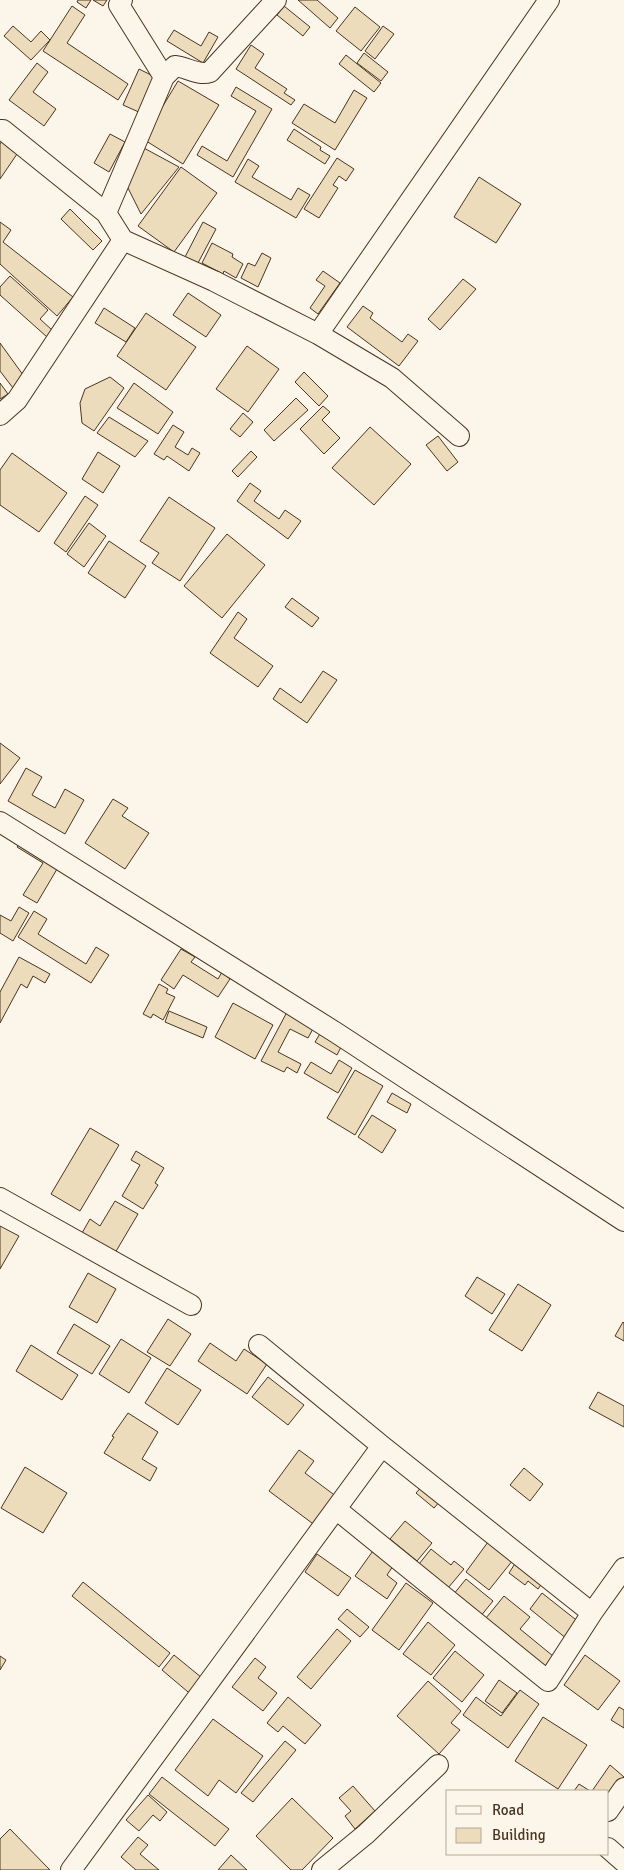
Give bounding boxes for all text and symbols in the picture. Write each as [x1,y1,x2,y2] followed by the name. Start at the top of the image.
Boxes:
[446,1790,609,1855] legend
[492,1801,524,1819] text: Road
[492,1826,546,1844] text: Building

